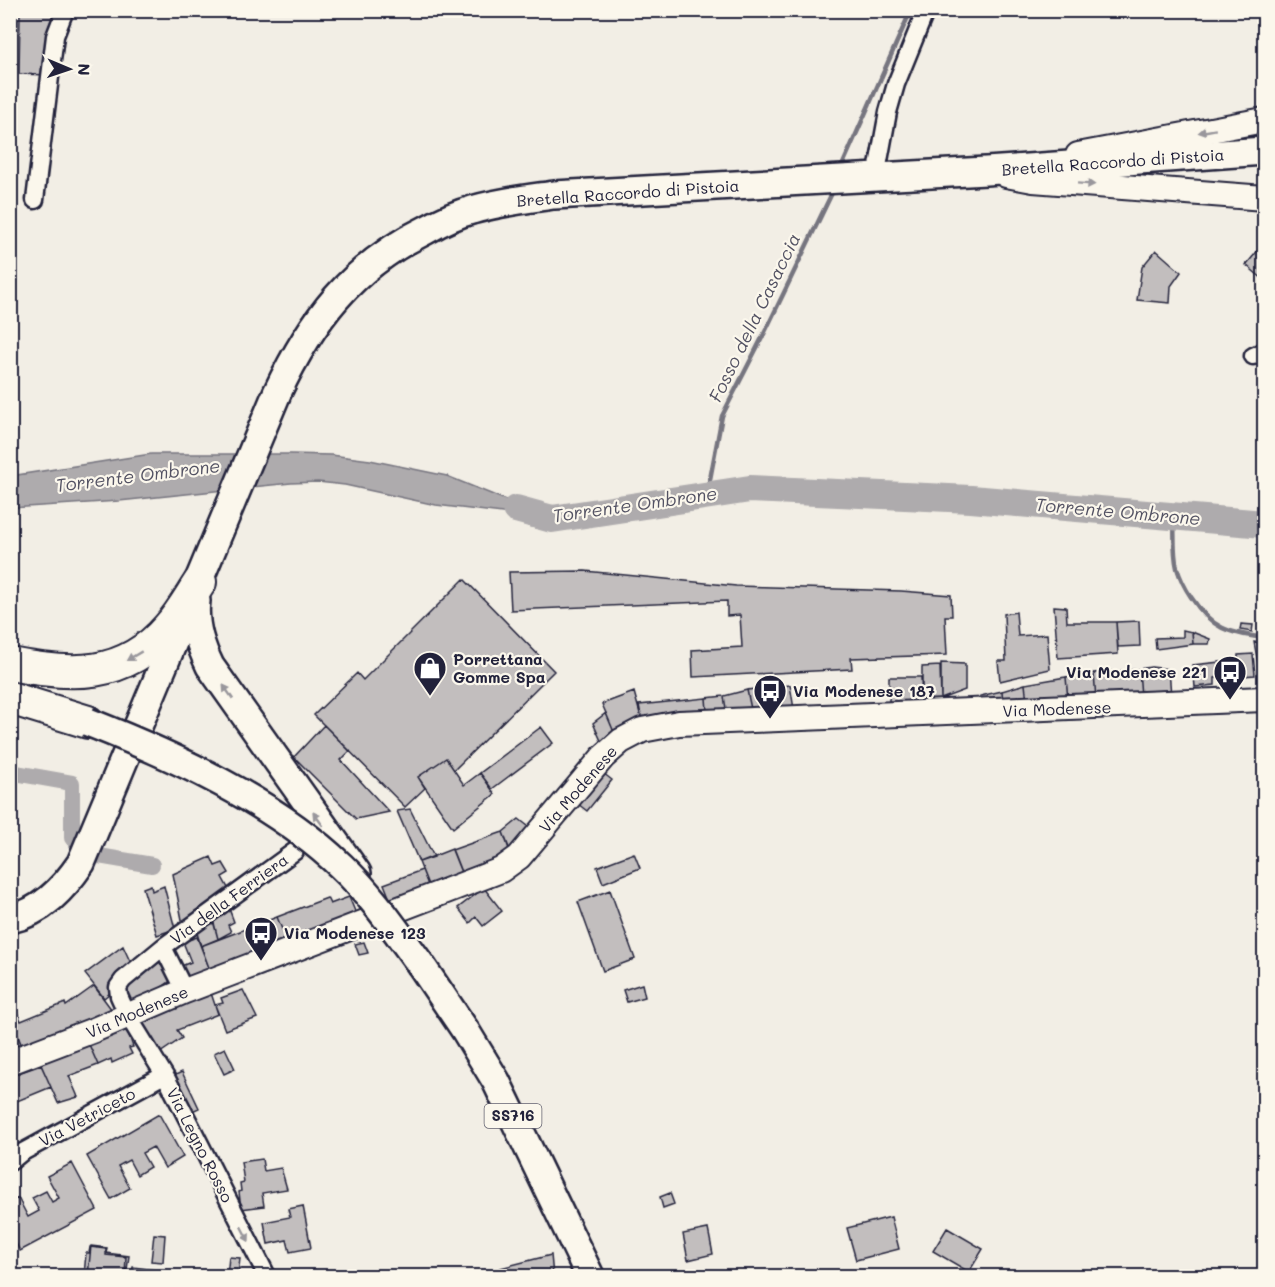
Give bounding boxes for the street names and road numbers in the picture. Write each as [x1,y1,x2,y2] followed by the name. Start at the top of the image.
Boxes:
[1001,143,1225,180] street label: Bretella Raccordo di Pistoia
[516,174,740,211] street label: Bretella Raccordo di Pistoia
[1002,696,1112,721] street label: Via Modenese
[534,741,621,837] street label: Via Modenese
[165,849,292,949] street label: Via della Ferriera
[83,981,191,1043] street label: Via Modenese
[35,1082,139,1151] street label: Via Vetriceto
[162,1084,238,1206] street label: Via Legno Rosso
[484,1104,542,1128] road number: SS716

